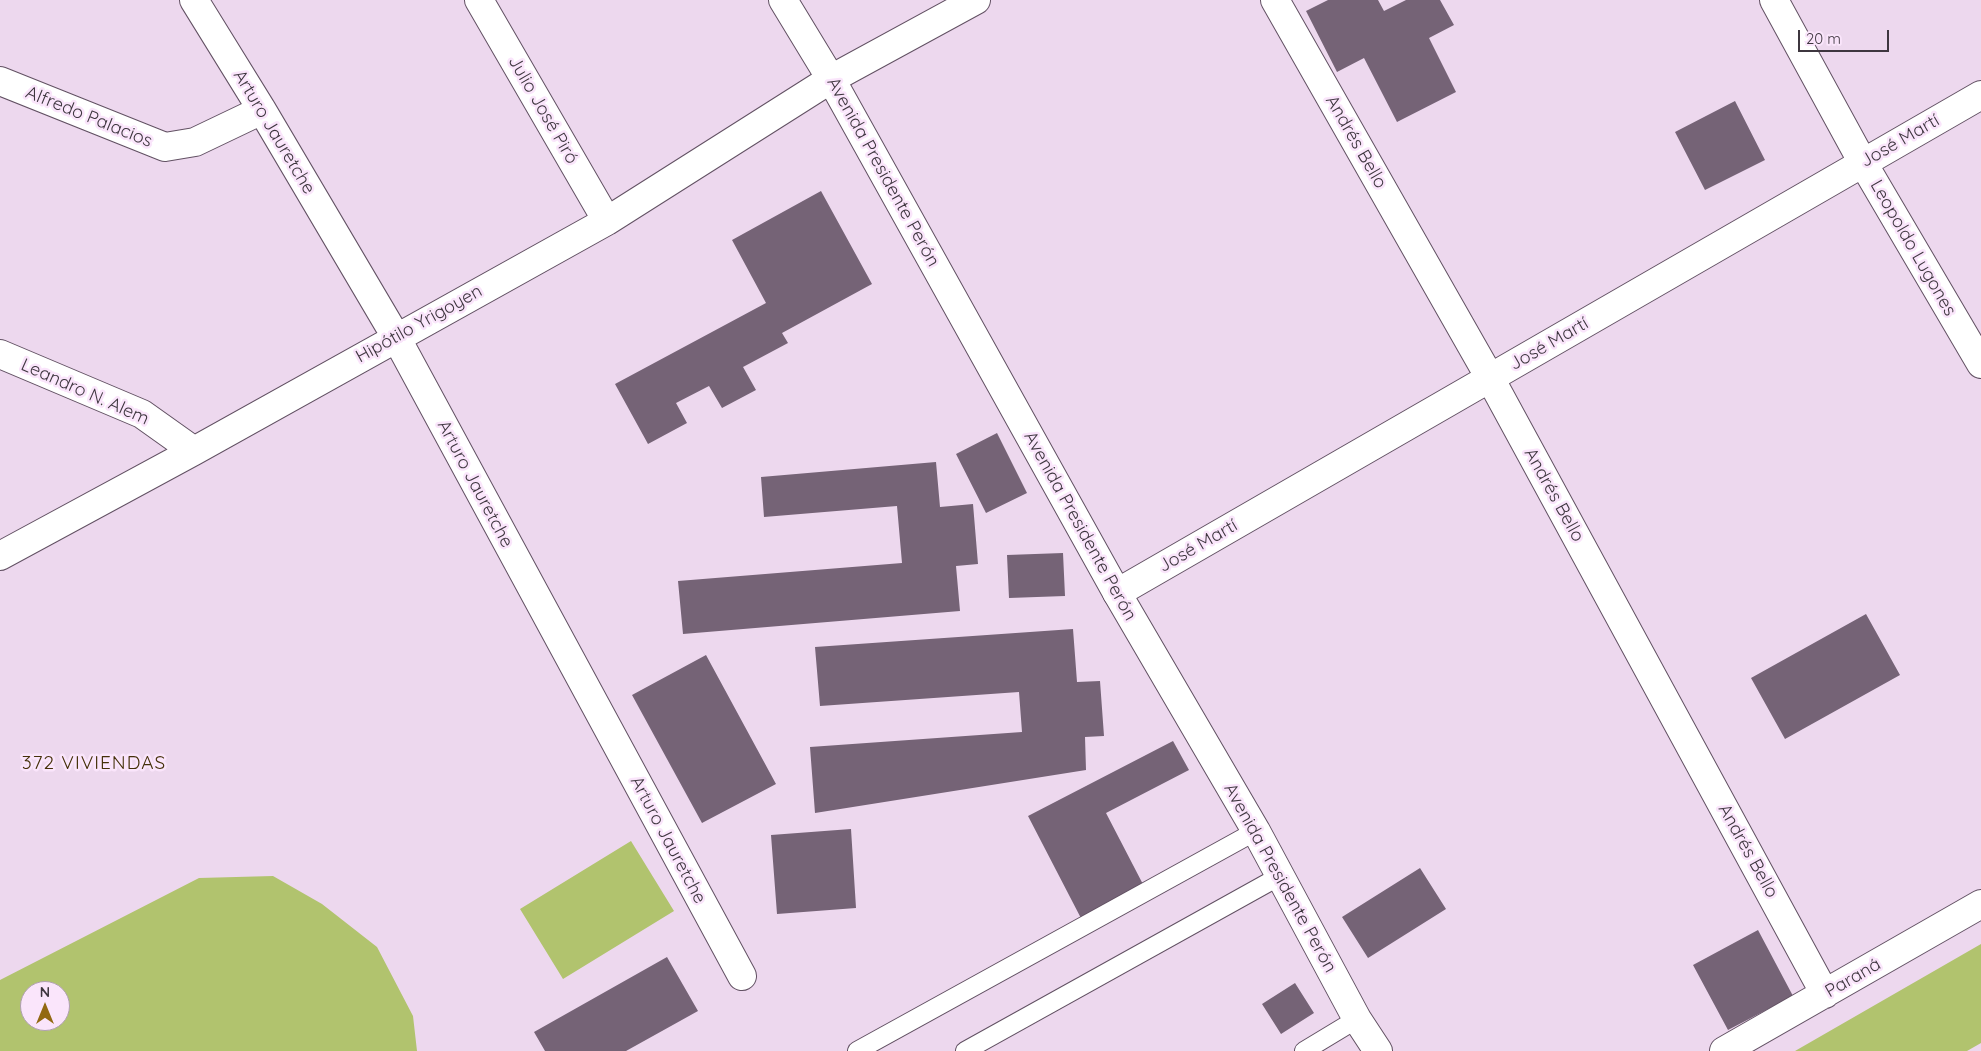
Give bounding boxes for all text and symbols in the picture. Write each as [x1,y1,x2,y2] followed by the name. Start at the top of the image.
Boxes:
[1801,20,1892,52] scale bar
[1806,29,1841,48] text: 20 m
[503,52,583,168] street label: Julio José Piró
[228,66,320,198] street label: Arturo Jauretche
[822,74,944,270] street label: Avenida Presidente Perón
[22,82,156,152] street label: Alfredo Palacios
[1321,92,1391,192] street label: Andrés Bello
[1857,110,1943,172] street label: José Martí
[1865,176,1961,320] street label: Leopoldo Lugones
[352,280,486,368] street label: Hipótilo Yrigoyen
[1506,313,1592,375] street label: José Martí
[18,354,152,430] street label: Leandro N. Alem
[432,417,518,551] street label: Arturo Jauretche
[1019,428,1141,624] street label: Avenida Presidente Perón
[1519,444,1589,546] street label: Andrés Bello
[1155,515,1241,577] street label: José Martí
[20,752,168,774] district label: 372 VIVIENDAS
[625,773,711,907] street label: Arturo Jauretche
[1219,780,1341,976] street label: Avenida Presidente Perón
[1713,800,1783,902] street label: Andrés Bello
[1821,954,1885,1002] street label: Paraná
[20,981,70,1031] north arrow
[40,983,50,1001] text: N

